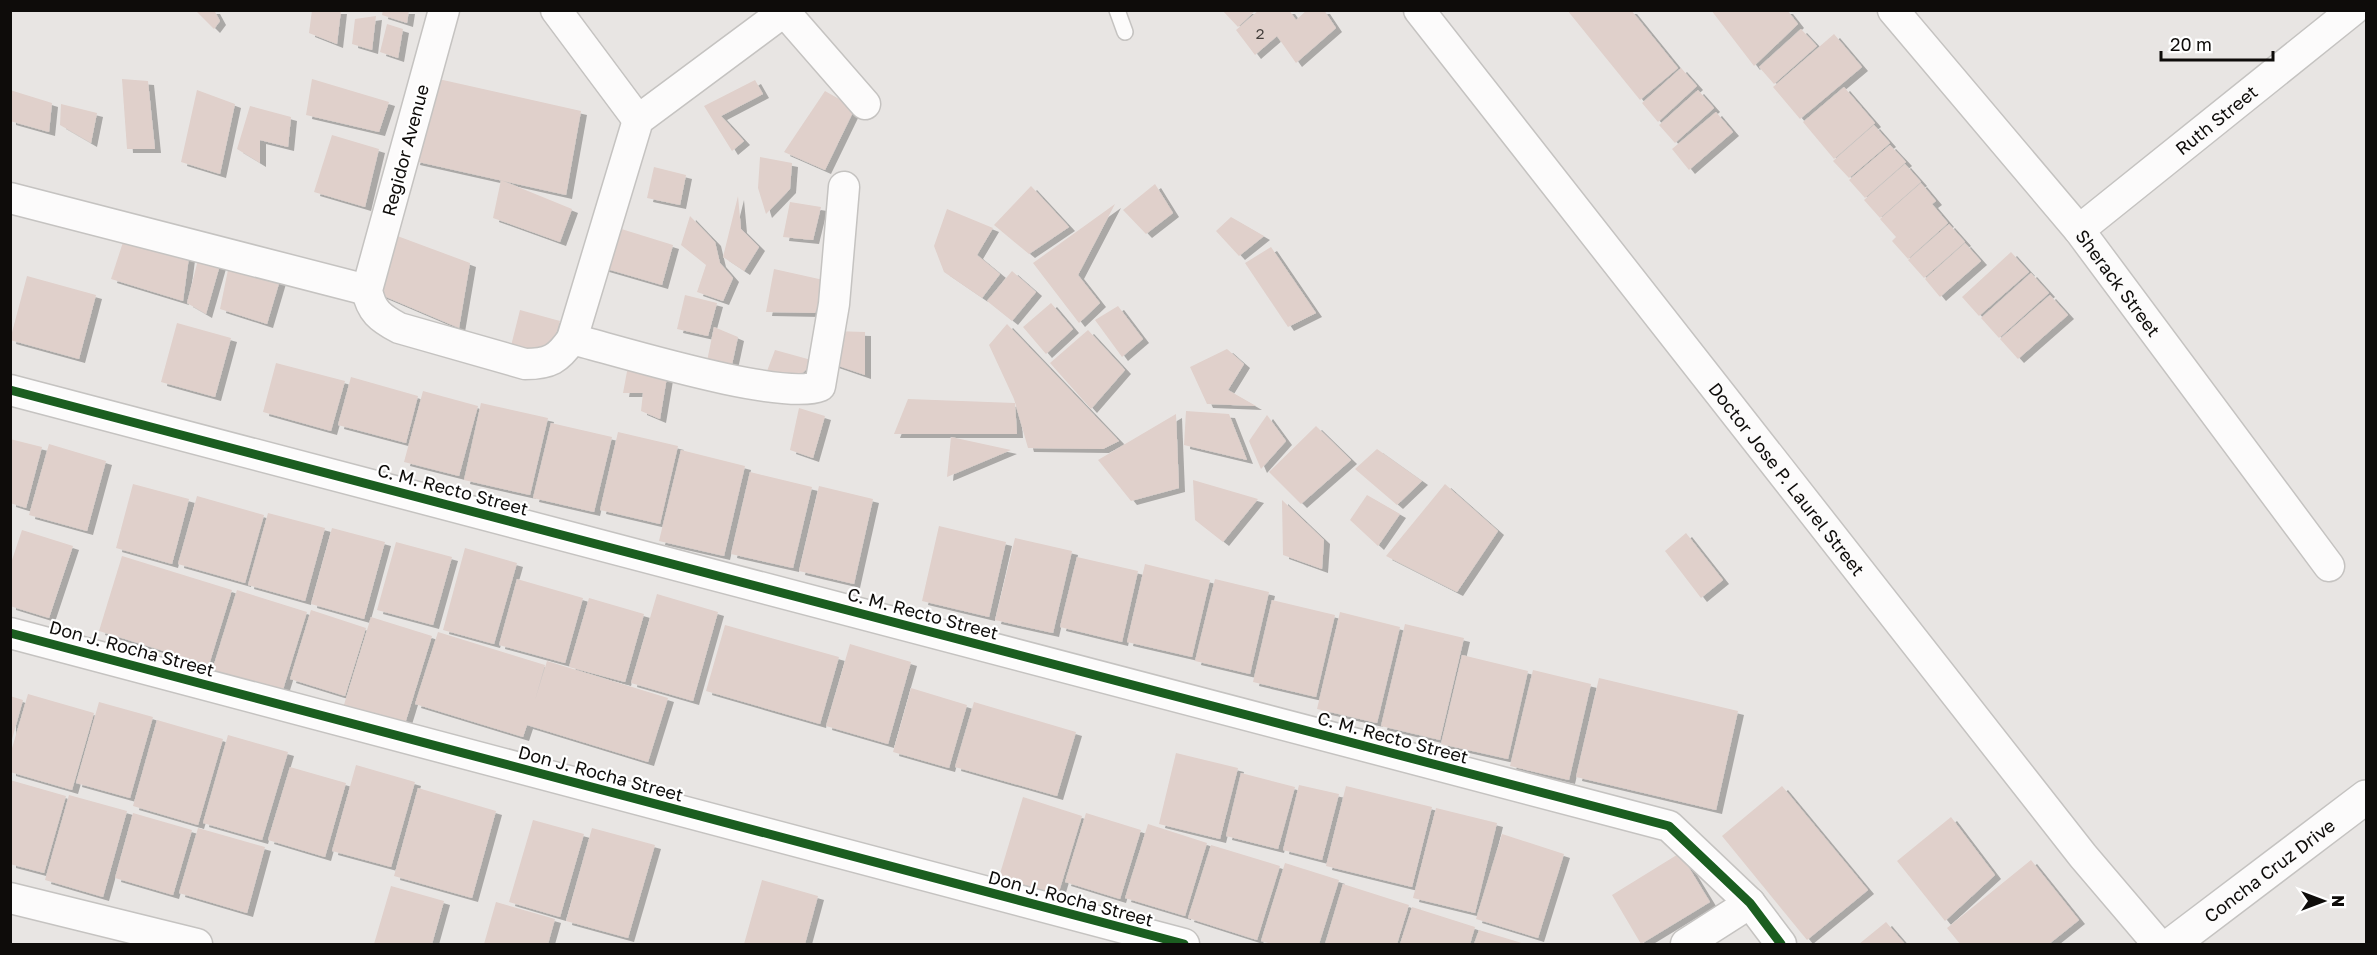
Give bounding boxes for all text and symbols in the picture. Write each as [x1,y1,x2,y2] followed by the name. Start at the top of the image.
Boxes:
[1256,24,1264,42] house number: 2
[2161,24,2274,62] scale bar
[2170,33,2212,55] text: 20 m
[2171,80,2262,159] street label: Ruth Street
[377,82,433,218] street label: Regidor Avenue
[2071,225,2165,341] street label: Sherack Street
[1704,378,1870,580] street label: Doctor Jose P. Laurel Street
[375,458,531,520] street label: C. M. Recto Street
[845,582,1001,644] street label: C. M. Recto Street
[47,615,217,681] street label: Don J. Rocha Street
[1315,706,1471,768] street label: C. M. Recto Street
[516,740,686,806] street label: Don J. Rocha Street
[2200,814,2339,927] street label: Concha Cruz Drive
[986,865,1156,931] street label: Don J. Rocha Street
[2293,871,2353,931] north arrow
[2328,895,2348,907] text: N

